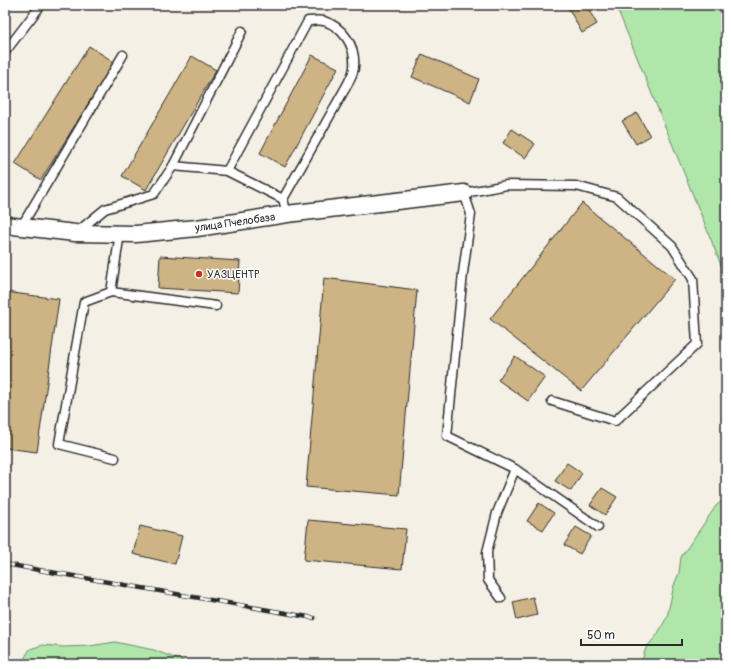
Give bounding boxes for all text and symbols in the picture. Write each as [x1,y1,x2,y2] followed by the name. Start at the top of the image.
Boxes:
[193,210,276,235] street label: улица Пчелобаза
[207,268,260,281] place label: УАЗЦЕНТР
[194,269,204,279] marker: УАЗЦЕНТР
[581,621,682,647] scale bar
[587,628,615,643] text: 50 m

